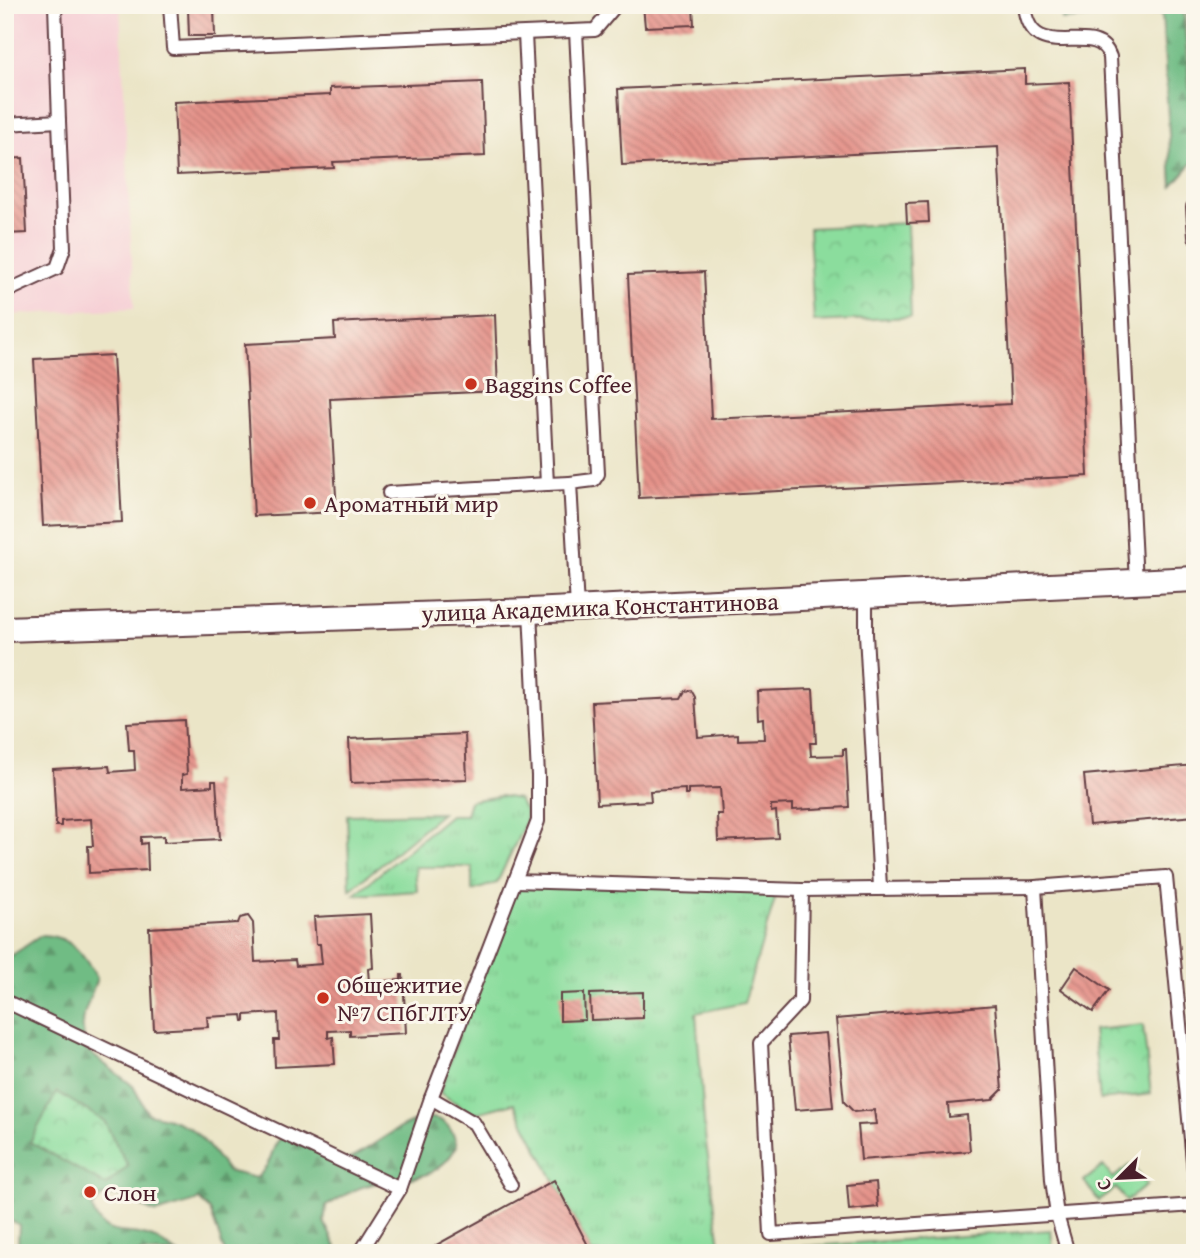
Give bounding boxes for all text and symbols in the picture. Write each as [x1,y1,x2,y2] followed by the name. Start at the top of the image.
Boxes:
[485,367,632,402] place label: Baggins Coffee
[463,376,479,392] marker: Baggins Coffee
[324,486,499,521] place label: Ароматный мир
[302,495,318,511] marker: Ароматный мир
[420,583,780,631] street label: улица Академика Константинова
[337,967,473,1030] place label: Общежитие №7 СПбГЛТУ
[315,990,331,1006] marker: Общежитие №7 СПбГЛТУ
[1084,1142,1154,1212] north arrow
[1088,1174,1118,1196] text: С
[104,1175,156,1210] place label: Слон
[82,1184,98,1200] marker: Слон

